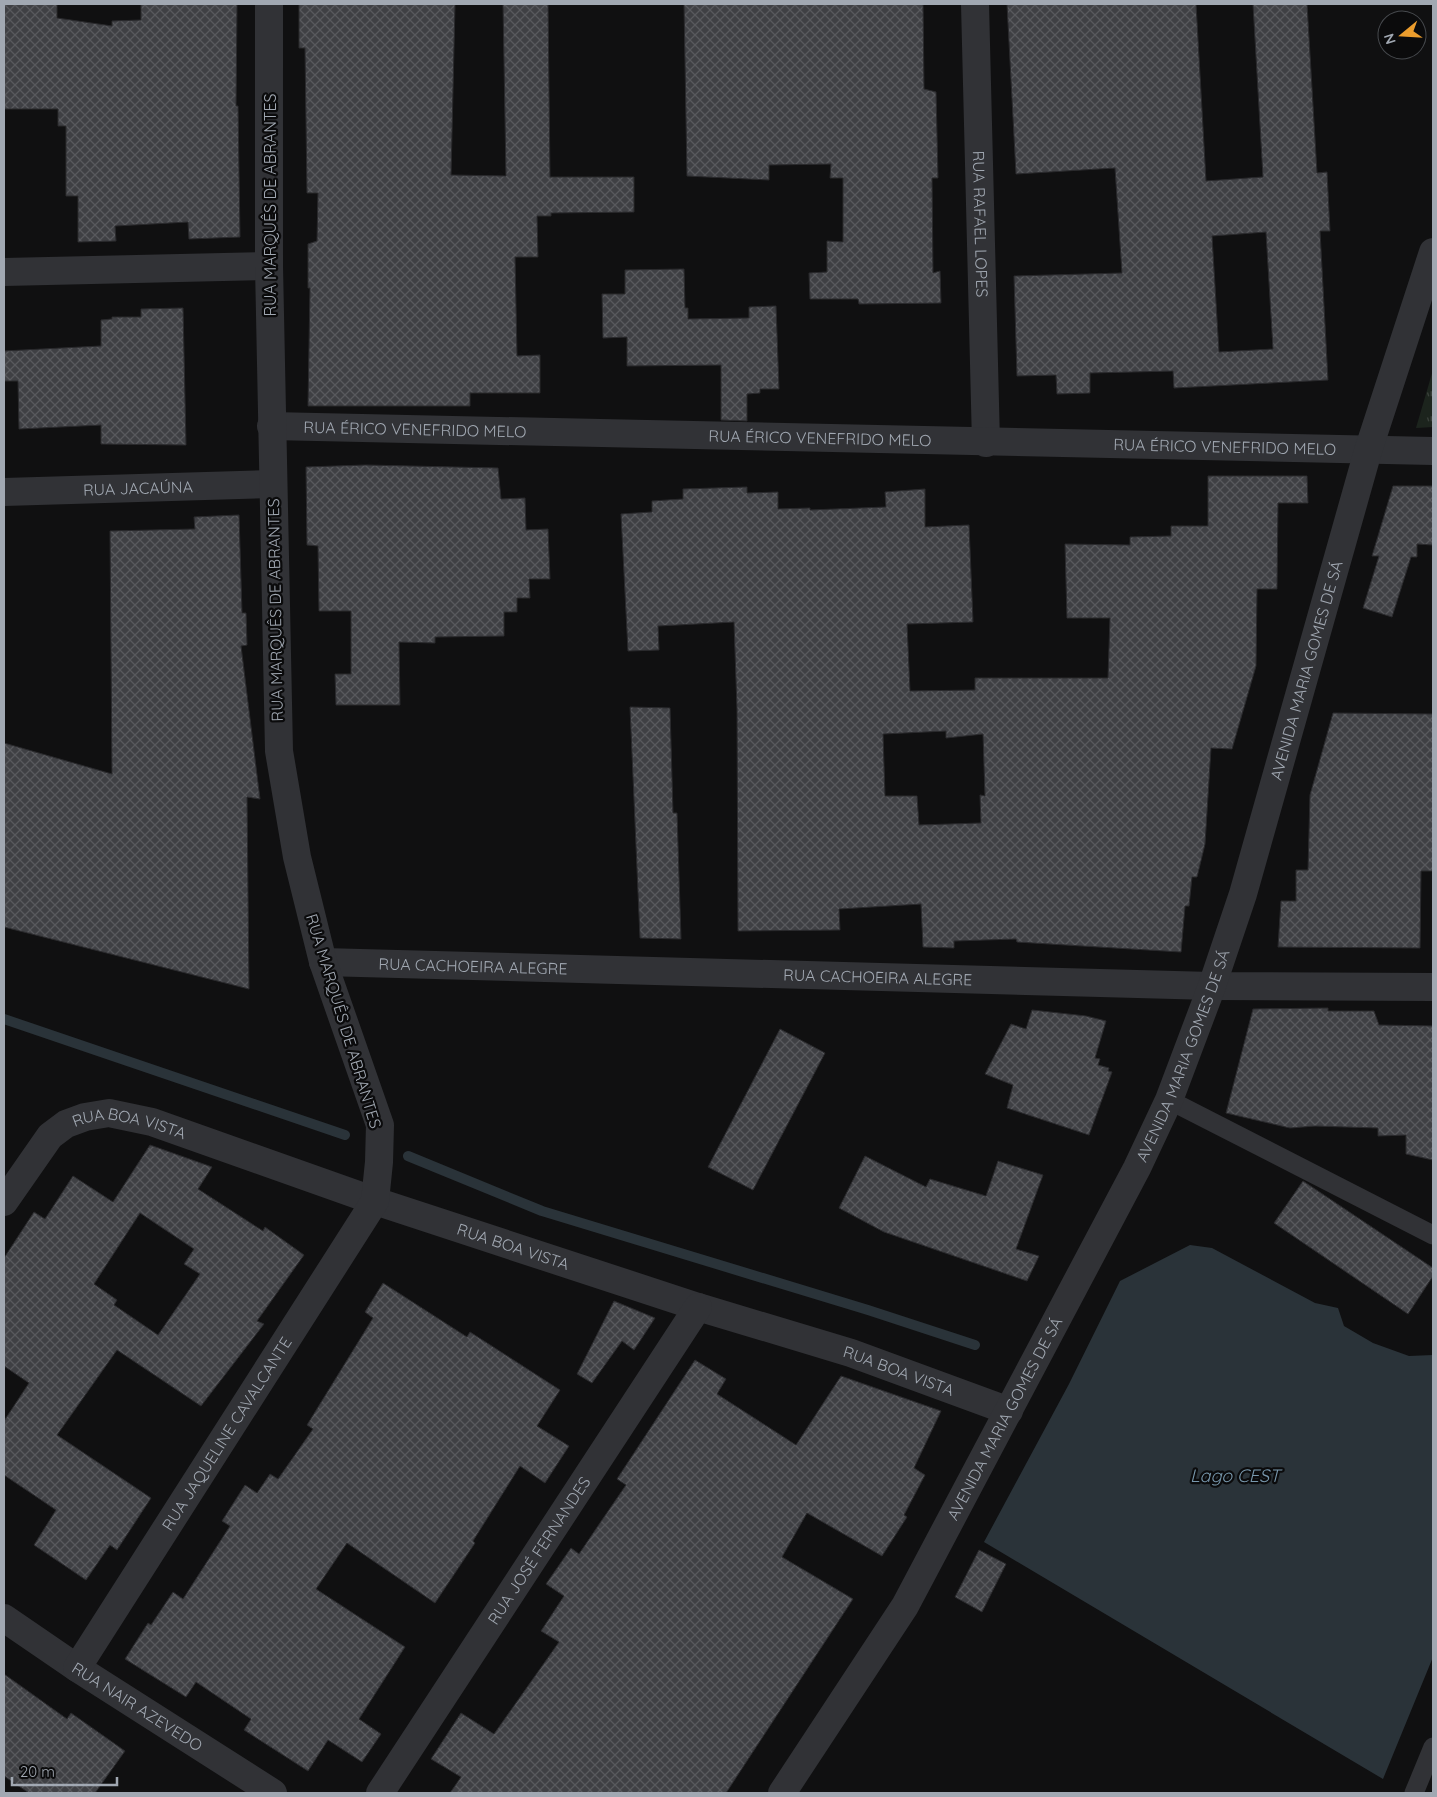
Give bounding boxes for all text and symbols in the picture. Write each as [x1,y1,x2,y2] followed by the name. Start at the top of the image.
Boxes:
[1377,10,1427,60] north arrow
[1379,31,1400,47] text: N
[260,93,280,317] street label: RUA MARQUÊS DE ABRANTES
[969,150,992,298] street label: RUA RAFAEL LOPES
[303,417,527,441] street label: RUA ÉRICO VENEFRIDO MELO
[708,425,932,450] street label: RUA ÉRICO VENEFRIDO MELO
[1113,434,1336,459] street label: RUA ÉRICO VENEFRIDO MELO
[83,476,193,500] street label: RUA JACAÚNA
[263,498,287,722] street label: RUA MARQUÊS DE ABRANTES
[1266,558,1347,782] street label: AVENIDA MARIA GOMES DE SÁ
[302,911,386,1131] street label: RUA MARQUÊS DE ABRANTES
[1131,947,1234,1165] street label: AVENIDA MARIA GOMES DE SÁ
[378,953,568,979] street label: RUA CACHOEIRA ALEGRE
[783,964,973,990] street label: RUA CACHOEIRA ALEGRE
[69,1103,189,1143] street label: RUA BOA VISTA
[455,1219,572,1274] street label: RUA BOA VISTA
[942,1314,1066,1523] street label: AVENIDA MARIA GOMES DE SÁ
[157,1333,296,1534] street label: RUA JAQUELINE CAVALCANTE
[841,1341,957,1400] street label: RUA BOA VISTA
[1190,1464,1283,1487] water label: Lago CEST
[483,1473,594,1628] street label: RUA JOSÉ FERNANDES
[68,1657,206,1755] street label: RUA NAIR AZEVEDO
[12,1754,118,1786] scale bar
[20,1762,55,1781] text: 20 m

